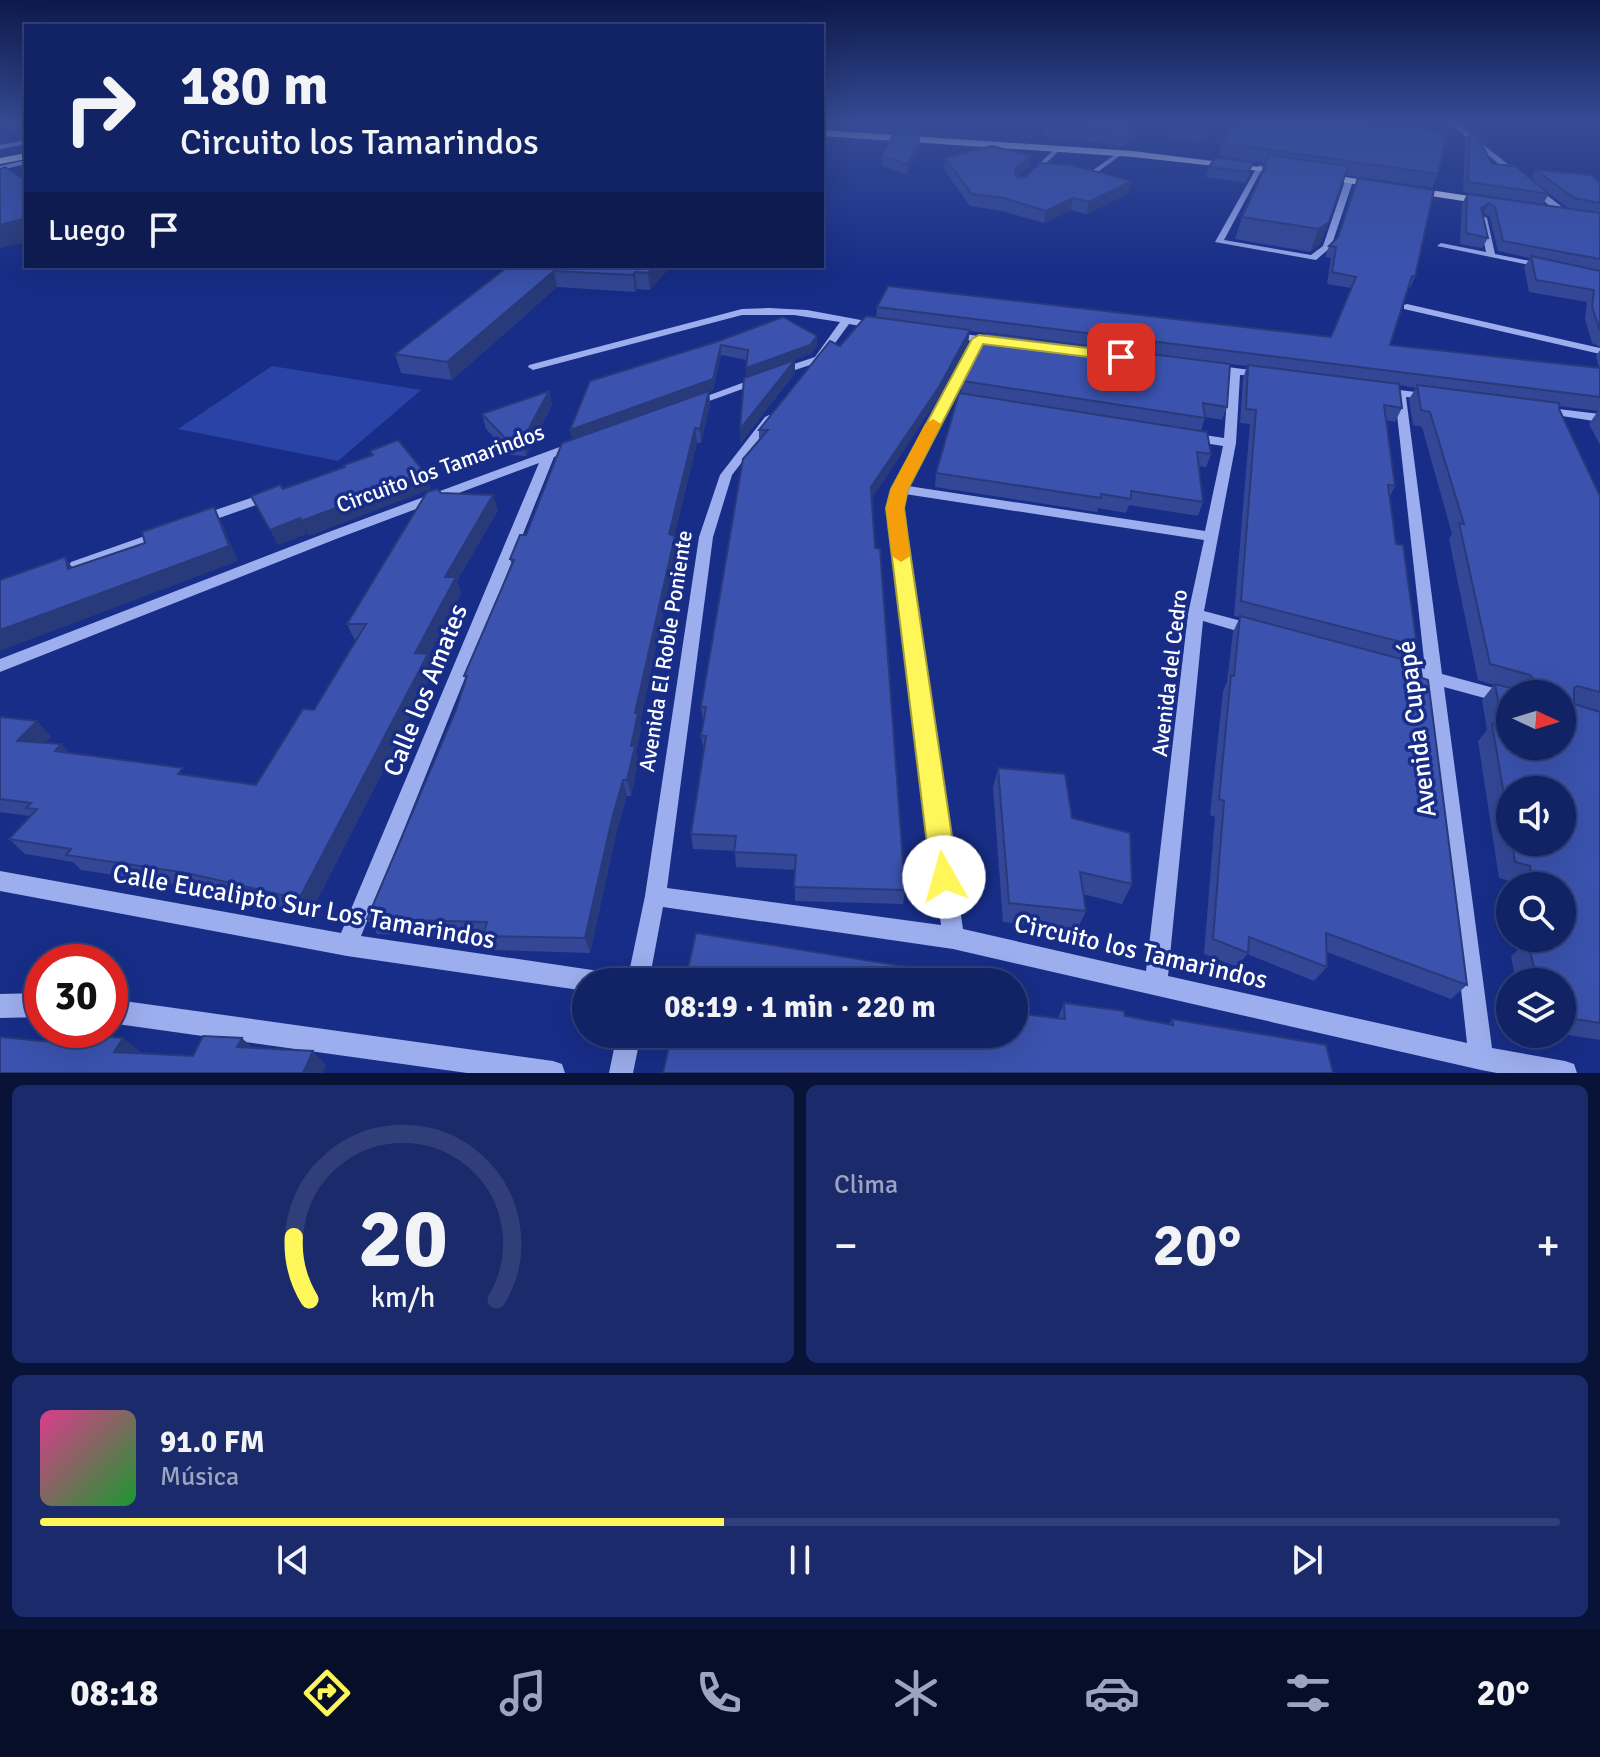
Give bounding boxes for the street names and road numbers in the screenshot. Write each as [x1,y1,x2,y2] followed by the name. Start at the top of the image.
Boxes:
[333,418,548,519] street label: Circuito los Tamarindos
[633,528,698,774] street label: Avenida El Roble Poniente
[1146,588,1193,758] street label: Avenida del Cedro
[377,600,475,781] street label: Calle los Amates
[1390,639,1444,819] street label: Avenida Cupapé
[110,858,498,956] street label: Calle Eucalipto Sur Los Tamarindos
[1011,907,1271,997] street label: Circuito los Tamarindos

